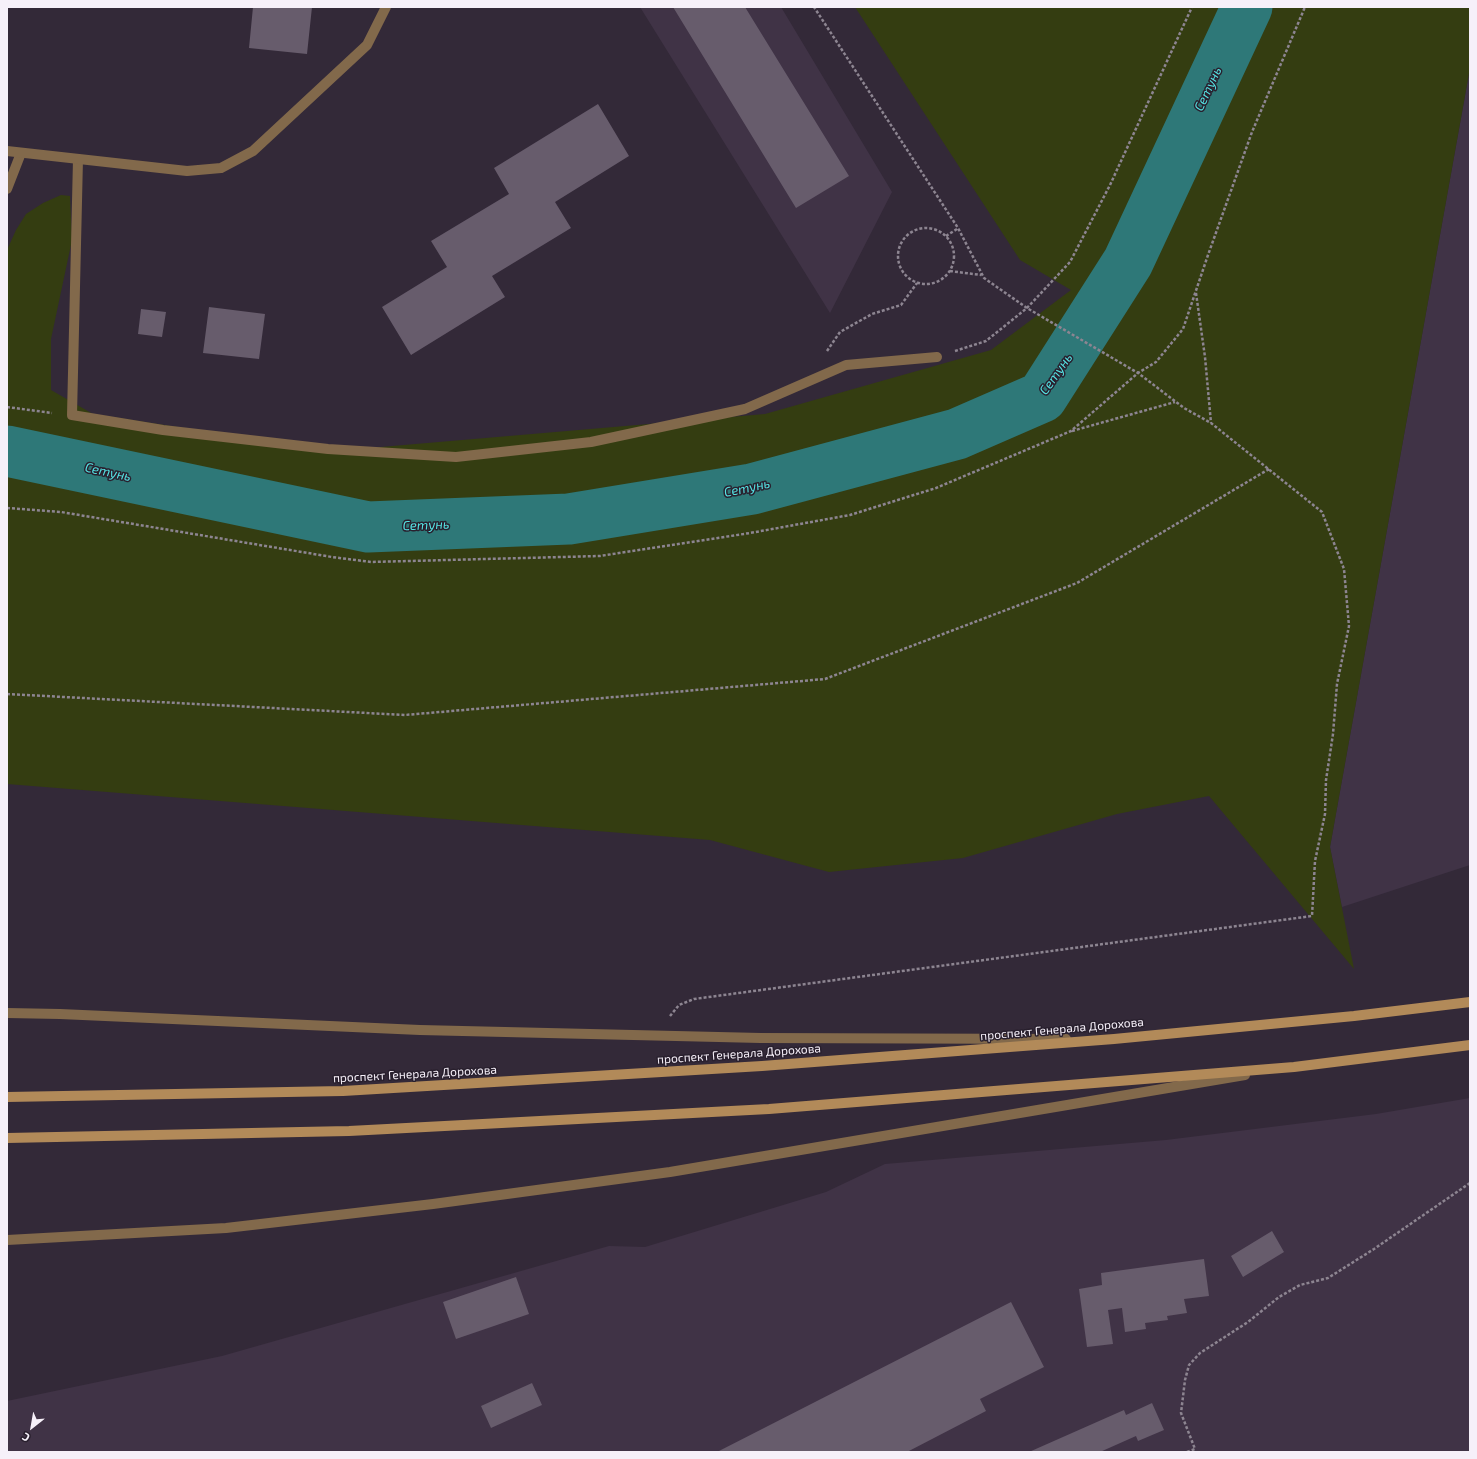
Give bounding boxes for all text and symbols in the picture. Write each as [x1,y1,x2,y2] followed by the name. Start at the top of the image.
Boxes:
[1191,64,1225,114] water label: Сетунь
[1036,350,1076,398] water label: Сетунь
[83,459,133,485] water label: Сетунь
[722,475,772,501] water label: Сетунь
[402,516,450,534] water label: Сетунь
[980,1015,1144,1043] street label: проспект Генерала Дорохова
[657,1041,821,1067] street label: проспект Генерала Дорохова
[333,1063,497,1085] street label: проспект Генерала Дорохова
[12,1407,52,1447] north arrow
[19,1430,32,1445] text: С

